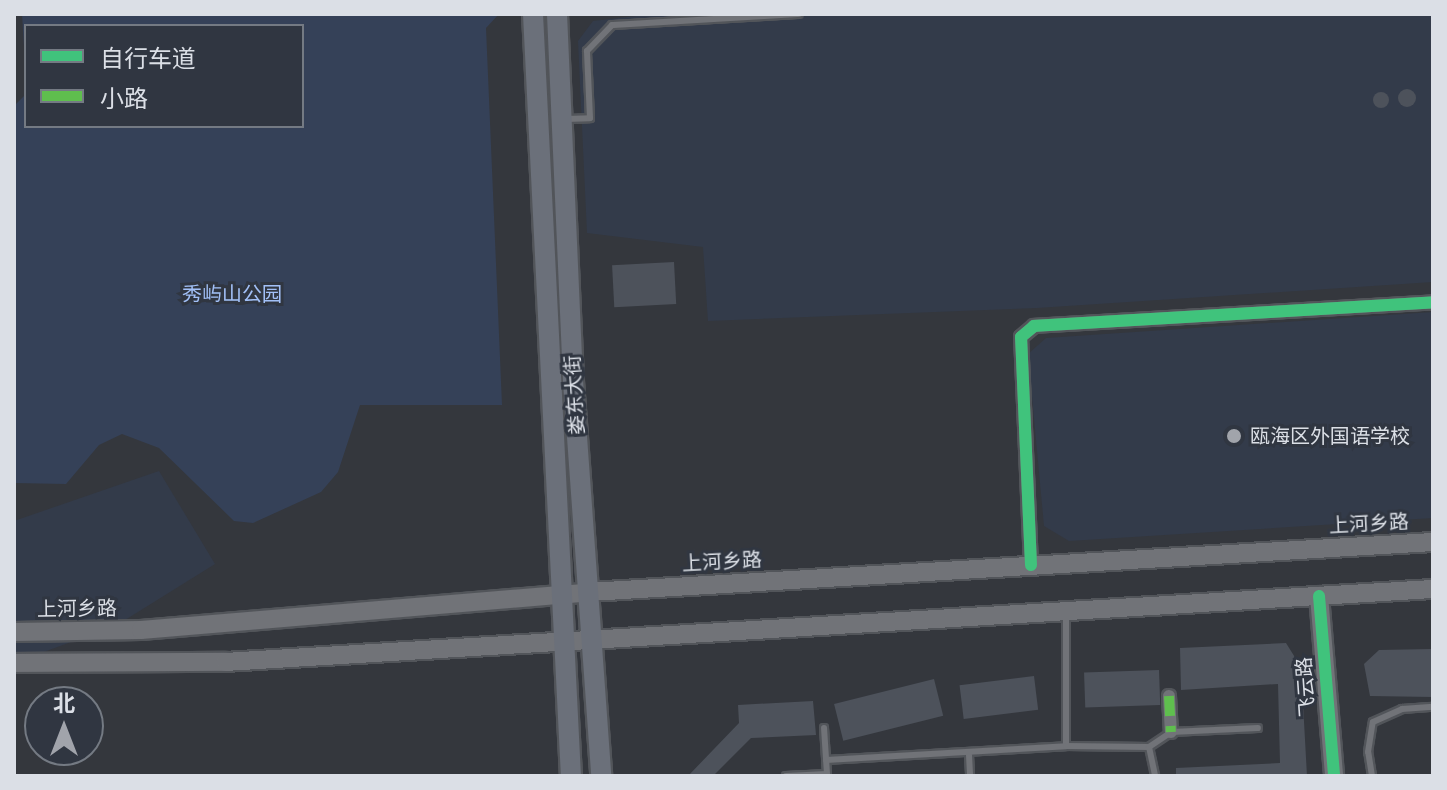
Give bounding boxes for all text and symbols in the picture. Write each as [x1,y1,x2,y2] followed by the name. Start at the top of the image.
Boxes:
[24,24,304,128] legend
[100,45,196,73] text: 自行车道
[100,85,148,113] text: 小路
[182,282,282,306] park label: 秀屿山公园
[560,354,590,436] street label: 娄东大街
[1250,424,1410,448] place label: 瓯海区外国语学校
[1225,427,1243,445] marker: 瓯海区外国语学校
[1328,510,1410,538] street label: 上河乡路
[681,548,763,576] street label: 上河乡路
[37,596,117,622] street label: 上河乡路
[1292,656,1320,718] street label: 飞云路
[24,686,104,766] north arrow
[53,690,75,717] text: 北

